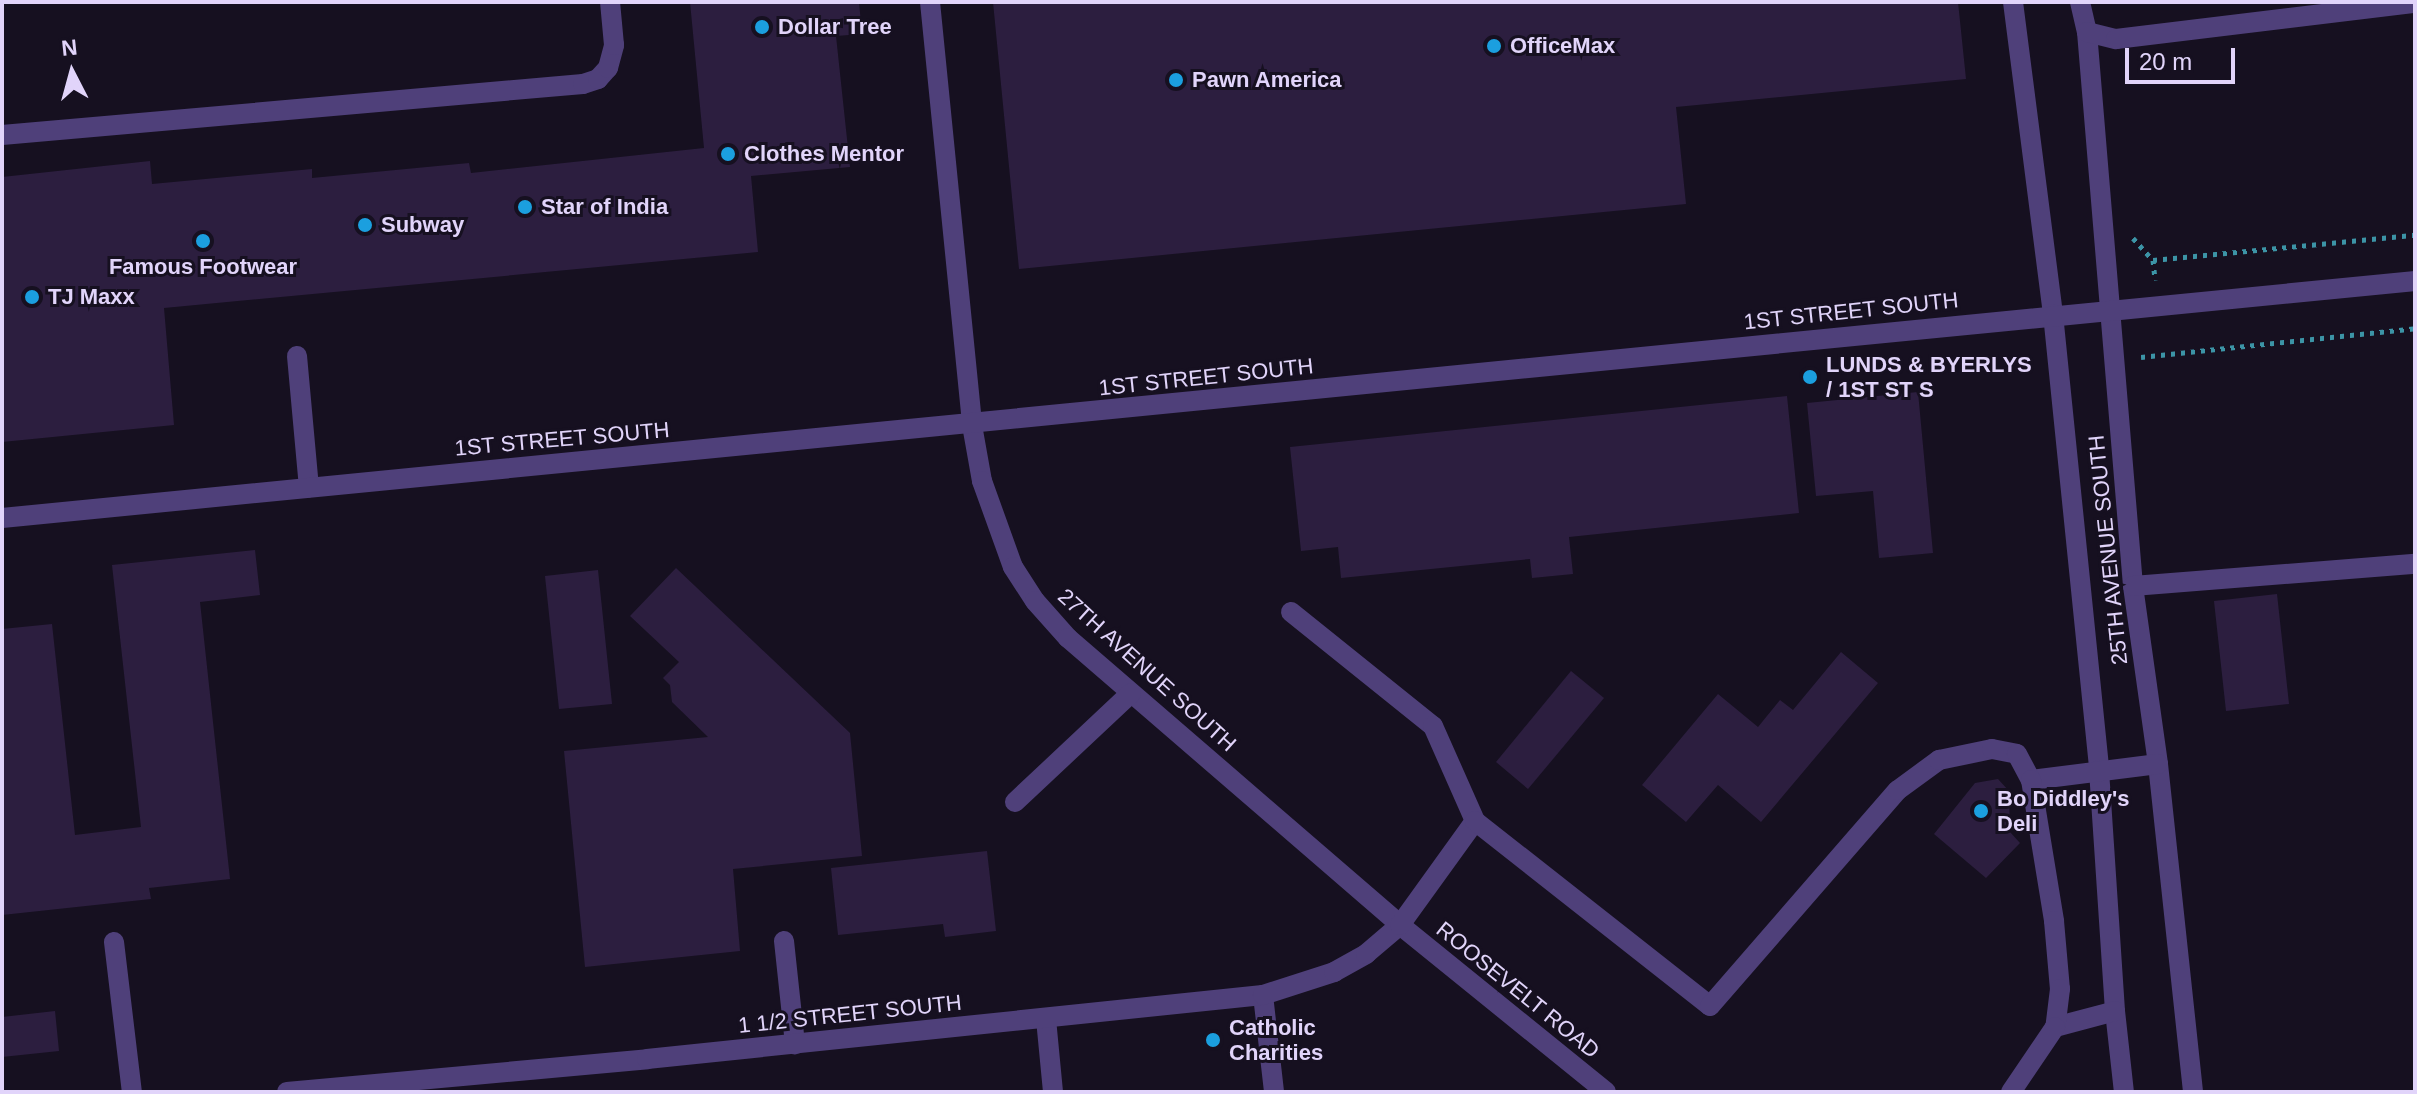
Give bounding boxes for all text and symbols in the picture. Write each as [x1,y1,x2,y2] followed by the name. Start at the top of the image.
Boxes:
[778,14,892,40] place label: Dollar Tree
[753,18,771,36] marker: Dollar Tree
[32,32,112,112] north arrow
[2129,32,2239,82] scale bar
[1510,33,1615,59] place label: OfficeMax
[60,34,79,61] text: N
[1485,37,1503,55] marker: OfficeMax
[2139,48,2192,75] text: 20 m
[1192,67,1342,93] place label: Pawn America
[1167,71,1185,89] marker: Pawn America
[744,141,904,167] place label: Clothes Mentor
[719,145,737,163] marker: Clothes Mentor
[541,194,668,220] place label: Star of India
[516,198,534,216] marker: Star of India
[381,212,464,238] place label: Subway
[356,216,374,234] marker: Subway
[194,232,212,250] marker: Famous Footwear
[109,254,297,280] place label: Famous Footwear
[48,284,135,310] place label: TJ Maxx
[1742,287,1960,335] street label: 1ST STREET SOUTH
[23,288,41,306] marker: TJ Maxx
[1826,351,2032,402] place label: LUNDS & BYERLYS / 1ST ST S
[1097,353,1315,401] street label: 1ST STREET SOUTH
[1801,368,1819,386] marker: LUNDS & BYERLYS / 1ST ST S
[453,416,671,462] street label: 1ST STREET SOUTH
[2083,433,2133,667] street label: 25TH AVENUE SOUTH
[1052,583,1242,757] street label: 27TH AVENUE SOUTH
[1997,785,2129,836] place label: Bo Diddley's Deli
[1972,802,1990,820] marker: Bo Diddley's Deli
[1431,916,1605,1064] street label: ROOSEVELT ROAD
[737,989,963,1039] street label: 1 1/2 STREET SOUTH
[1229,1014,1323,1066] place label: Catholic Charities
[1204,1031,1222,1049] marker: Catholic Charities

